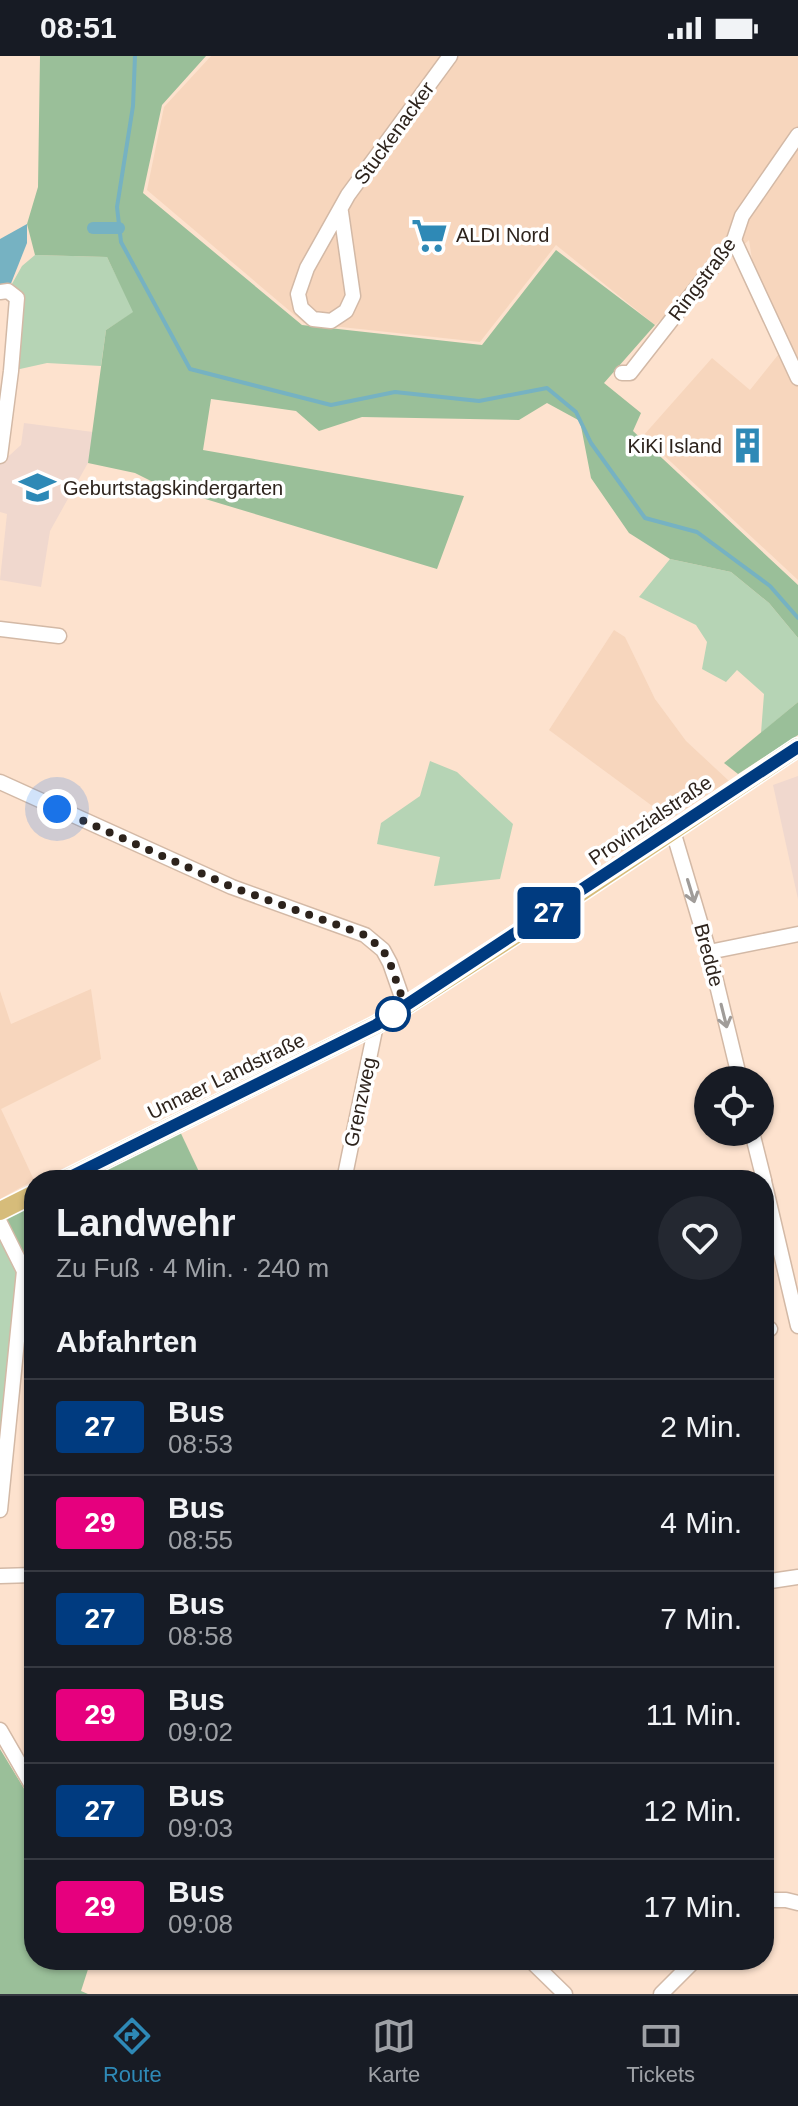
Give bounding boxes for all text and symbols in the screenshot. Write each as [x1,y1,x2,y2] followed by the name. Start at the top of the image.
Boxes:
[40,11,117,44] text: 08:51
[349,77,439,188] street label: Stuckenacker
[411,216,449,254] supermarket icon: ALDI Nord
[456,224,549,246] place label: ALDI Nord
[664,233,740,325] street label: Ringstraße
[729,427,767,465] building icon: KiKi Island
[628,435,722,457] place label: KiKi Island
[18,469,56,507] school or university icon: Geburtstagskindergarten
[63,477,283,499] place label: Geburtstagskindergarten
[584,771,716,869] street label: Provinzialstraße
[37,789,77,829] your location
[684,878,699,904] one-way arrow
[513,887,585,939] line badge: 27
[533,897,565,928] text: 27
[690,921,728,989] street label: Bredde
[376,997,410,1031] unlabelled marker
[718,1003,733,1028] one-way arrow
[144,1028,308,1124] street label: Unnaer Landstraße
[340,1055,380,1149] street label: Grenzweg
[694,1066,774,1146] map controls
[694,1066,774,1146] button: locate
[658,1196,742,1280] button: heart
[56,1202,235,1244] text: Landwehr
[56,1253,329,1283] text: Zu Fuß · 4 Min. · 240 m
[56,1325,198,1358] text: Abfahrten
[168,1395,225,1428] text: Bus
[660,1410,742,1443] text: 2 Min.
[84,1411,116,1442] text: 27
[168,1429,233,1459] text: 08:53
[168,1491,225,1524] text: Bus
[660,1506,742,1539] text: 4 Min.
[84,1507,116,1538] text: 29
[168,1525,233,1555] text: 08:55
[168,1587,225,1620] text: Bus
[660,1602,742,1635] text: 7 Min.
[84,1603,116,1634] text: 27
[168,1621,233,1651] text: 08:58
[168,1683,225,1716] text: Bus
[646,1698,742,1731] text: 11 Min.
[84,1699,116,1730] text: 29
[168,1717,233,1747] text: 09:02
[168,1779,225,1812] text: Bus
[644,1794,742,1827] text: 12 Min.
[84,1795,116,1826] text: 27
[168,1813,233,1843] text: 09:03
[168,1875,225,1908] text: Bus
[644,1890,742,1923] text: 17 Min.
[84,1891,116,1922] text: 29
[168,1909,233,1939] text: 09:08
[103,2014,162,2088] tab: Route
[368,2014,420,2088] tab: Karte
[626,2014,695,2088] tab: Tickets

